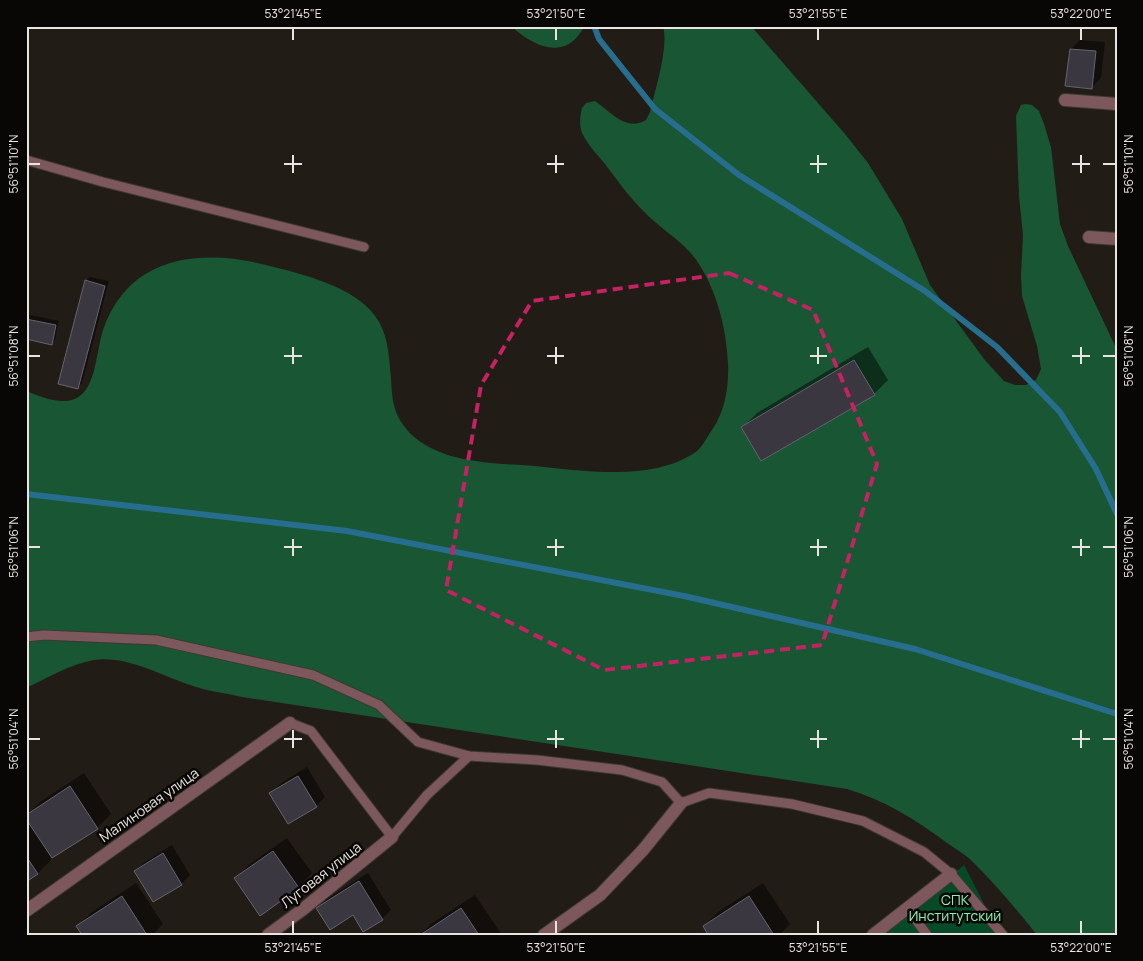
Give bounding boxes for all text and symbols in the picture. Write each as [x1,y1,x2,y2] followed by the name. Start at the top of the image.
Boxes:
[264,5,322,22] text: 53°21'45"E
[527,5,586,22] text: 53°21'50"E
[789,5,847,22] text: 53°21'55"E
[1050,5,1112,22] text: 53°22'00"E
[5,135,22,193] text: 56°51'10"N
[1120,135,1137,193] text: 56°51'10"N
[5,325,22,387] text: 56°51'08"N
[1120,325,1137,387] text: 56°51'08"N
[5,516,22,578] text: 56°51'06"N
[1120,516,1137,578] text: 56°51'06"N
[5,709,22,769] text: 56°51'04"N
[1120,709,1137,769] text: 56°51'04"N
[95,763,202,846] street label: Малиновая улица
[277,837,365,912] street label: Луговая улица
[909,890,1001,925] park label: СПК Институтский
[264,939,322,956] text: 53°21'45"E
[527,939,586,956] text: 53°21'50"E
[789,939,847,956] text: 53°21'55"E
[1050,939,1112,956] text: 53°22'00"E

